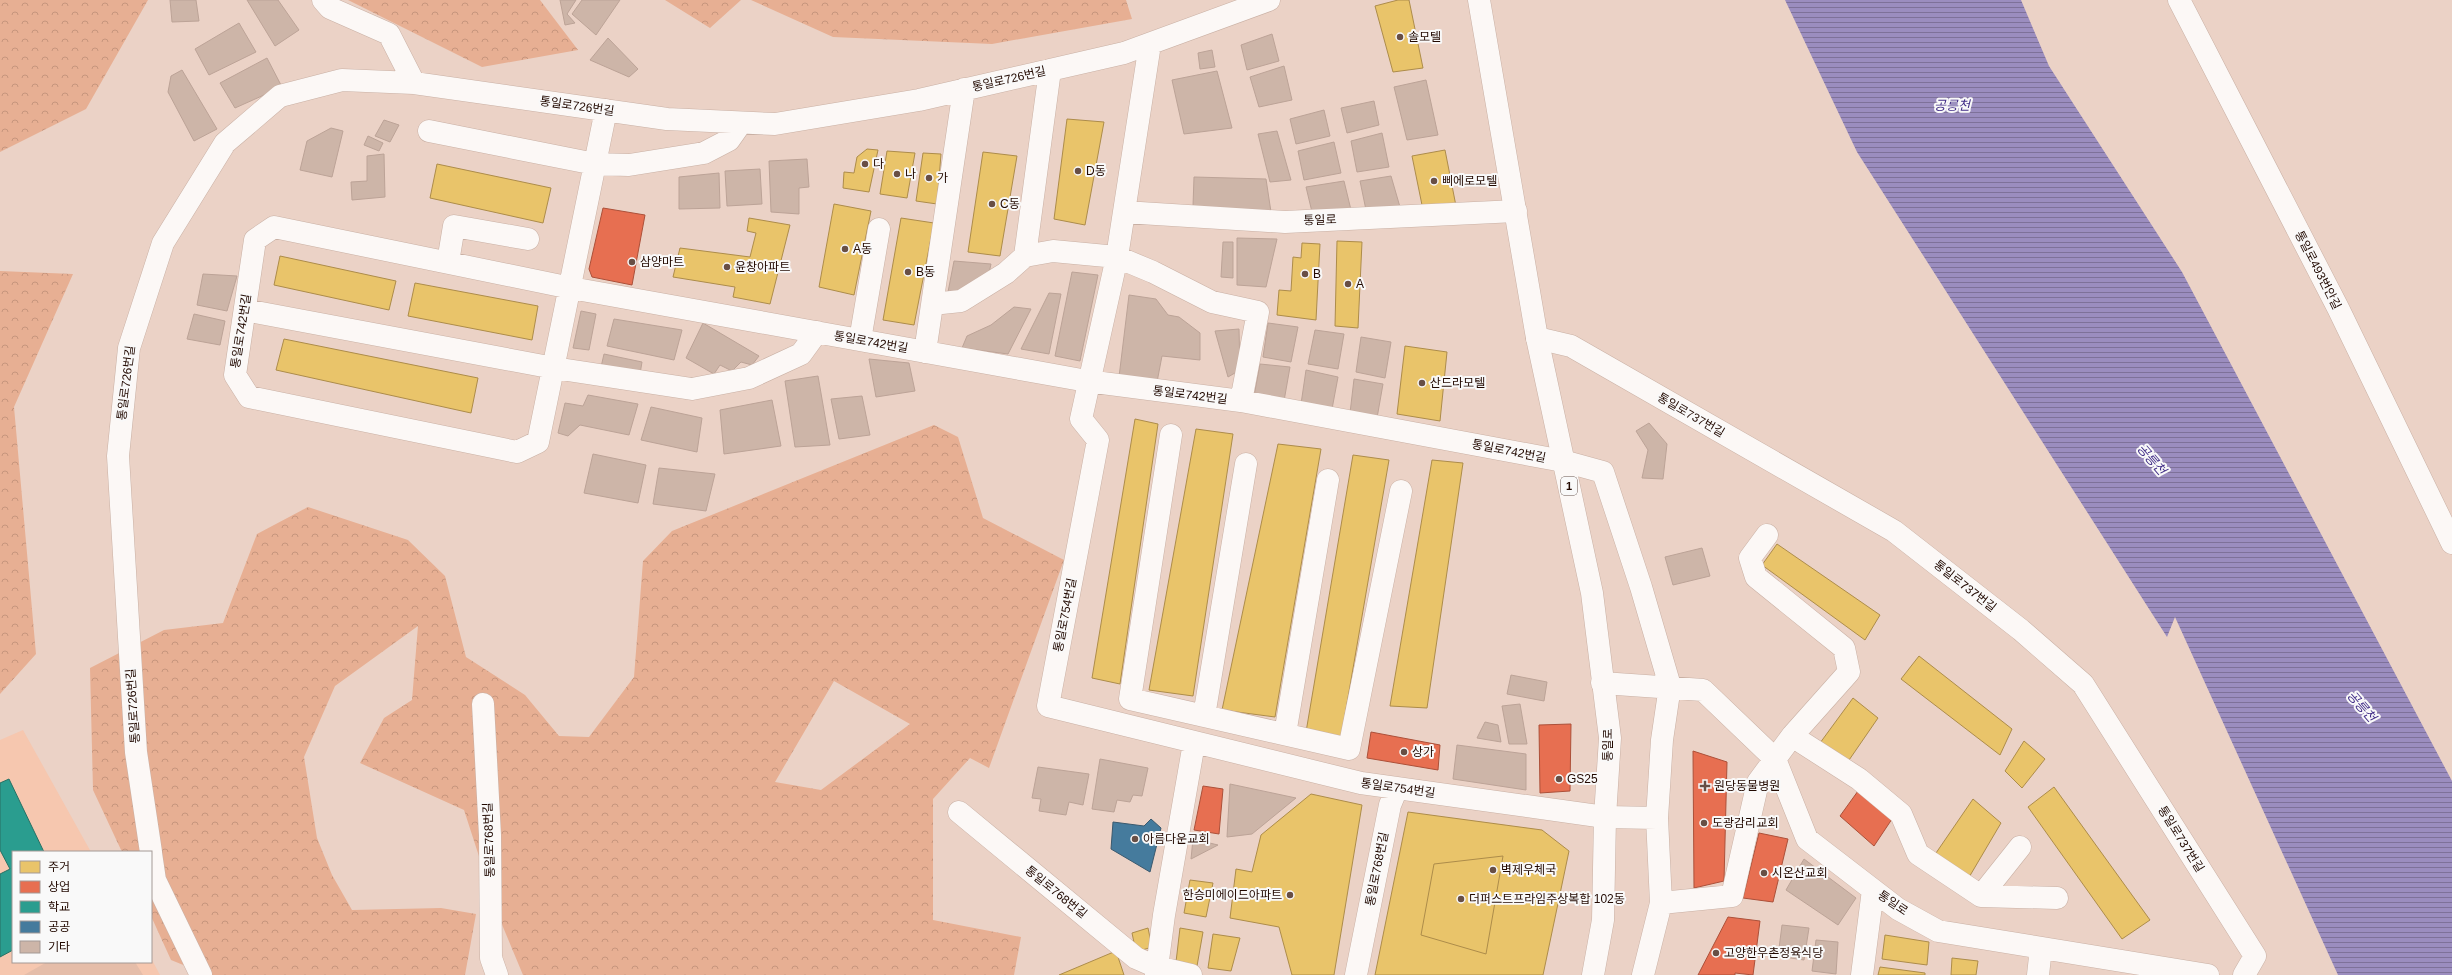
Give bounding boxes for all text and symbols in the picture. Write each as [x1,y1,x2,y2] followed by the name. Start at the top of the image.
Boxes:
[1408,30,1441,44] place label: 솔모텔
[1395,32,1405,42] marker: 솔모텔
[971,64,1047,94] street label: 통일로726번길
[539,94,615,118] street label: 통일로726번길
[1934,98,1971,113] water label: 공릉천
[873,157,884,171] place label: 다
[860,159,870,169] marker: 다
[1086,164,1106,178] place label: D동
[1073,166,1083,176] marker: D동
[905,167,916,181] place label: 나
[892,169,902,179] marker: 나
[937,171,948,185] place label: 가
[924,173,934,183] marker: 가
[1442,174,1497,188] place label: 삐에로모텔
[1429,176,1439,186] marker: 삐에로모텔
[1000,197,1020,211] place label: C동
[987,199,997,209] marker: C동
[1303,212,1337,228] street label: 통일로
[2292,228,2344,312] street label: 통일로493번안길
[853,242,872,256] place label: A동
[840,244,850,254] marker: A동
[640,255,684,269] place label: 삼양마트
[627,257,637,267] marker: 삼양마트
[735,260,790,274] place label: 윤창아파트
[722,262,732,272] marker: 윤창아파트
[916,265,935,279] place label: B동
[903,267,913,277] marker: B동
[1313,267,1321,281] place label: B
[1300,269,1310,279] marker: B
[1356,277,1364,291] place label: A
[1343,279,1353,289] marker: A
[228,293,254,369] street label: 통일로742번길
[833,329,909,355] street label: 통일로742번길
[114,345,138,421] street label: 통일로726번길
[1430,376,1485,390] place label: 산드라모텔
[1417,378,1427,388] marker: 산드라모텔
[1152,383,1228,407] street label: 통일로742번길
[1655,390,1727,440] street label: 통일로737번길
[1471,437,1547,465] street label: 통일로742번길
[2134,441,2170,479] water label: 공릉천
[1561,477,1577,495] road number: 1
[1931,557,1999,615] street label: 통일로737번길
[1051,577,1079,653] street label: 통일로754번길
[123,668,143,744] street label: 통일로726번길
[2344,688,2380,726] water label: 공릉천
[1601,728,1615,762] street label: 통일로
[1412,745,1434,759] place label: 상가
[1399,747,1409,757] marker: 상가
[1567,772,1598,786] place label: GS25
[1554,774,1564,784] marker: GS25
[1360,776,1436,800] street label: 통일로754번길
[1714,779,1780,793] place label: 원당동물병원
[1699,780,1711,792] marker: 원당동물병원
[481,802,497,878] street label: 통일로768번길
[2155,803,2207,875] street label: 통일로737번길
[1712,816,1778,830] place label: 도광감리교회
[1699,818,1709,828] marker: 도광감리교회
[1363,831,1391,907] street label: 통일로768번길
[1143,832,1209,846] place label: 아름다운교회
[1130,834,1140,844] marker: 아름다운교회
[12,851,152,963] legend
[48,860,70,874] text: 주거
[1022,863,1090,921] street label: 통일로768번길
[1501,863,1556,877] place label: 벽제우체국
[1488,865,1498,875] marker: 벽제우체국
[1772,866,1827,880] place label: 시온산교회
[1759,868,1769,878] marker: 시온산교회
[48,880,70,894] text: 상업
[1183,888,1282,902] place label: 한승미에이드아파트
[1875,888,1911,918] street label: 통일로
[1285,890,1295,900] marker: 한승미에이드아파트
[1469,892,1625,906] place label: 더퍼스트프라임주상복합 102동
[1456,894,1466,904] marker: 더퍼스트프라임주상복합 102동
[48,900,70,914] text: 학교
[48,920,70,934] text: 공공
[48,940,70,954] text: 기타
[1724,946,1823,960] place label: 고양한우촌정육식당
[1711,948,1721,958] marker: 고양한우촌정육식당

